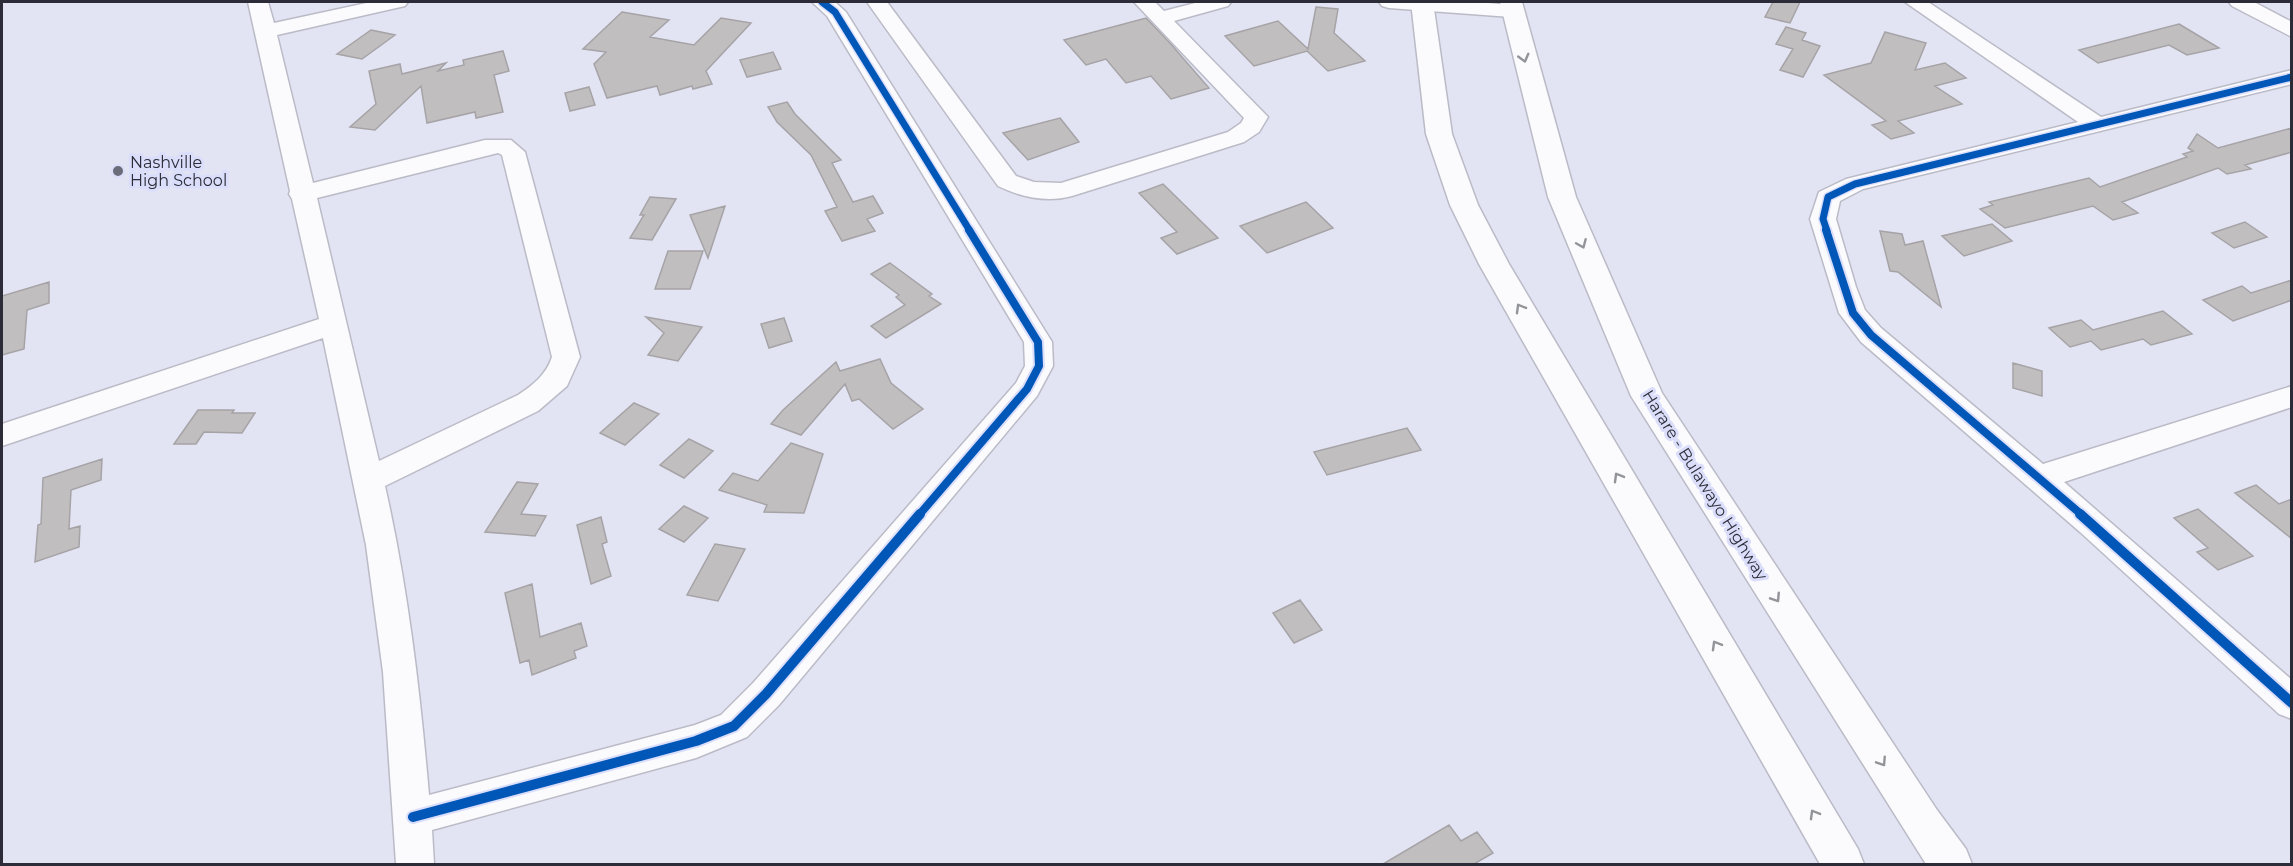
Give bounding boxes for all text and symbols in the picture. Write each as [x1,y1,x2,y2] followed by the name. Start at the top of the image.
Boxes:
[1517,52,1529,63] one-way arrow
[130,153,227,190] place label: Nashville High School
[111,164,125,178] marker: Nashville High School
[1575,238,1587,249] one-way arrow
[1515,304,1527,314] one-way arrow
[1639,386,1772,584] street label: Harare - Bulawayo Highway
[1613,473,1625,483] one-way arrow
[1769,592,1781,602] one-way arrow
[1711,641,1723,651] one-way arrow
[1874,756,1886,766] one-way arrow
[1809,810,1821,820] one-way arrow

